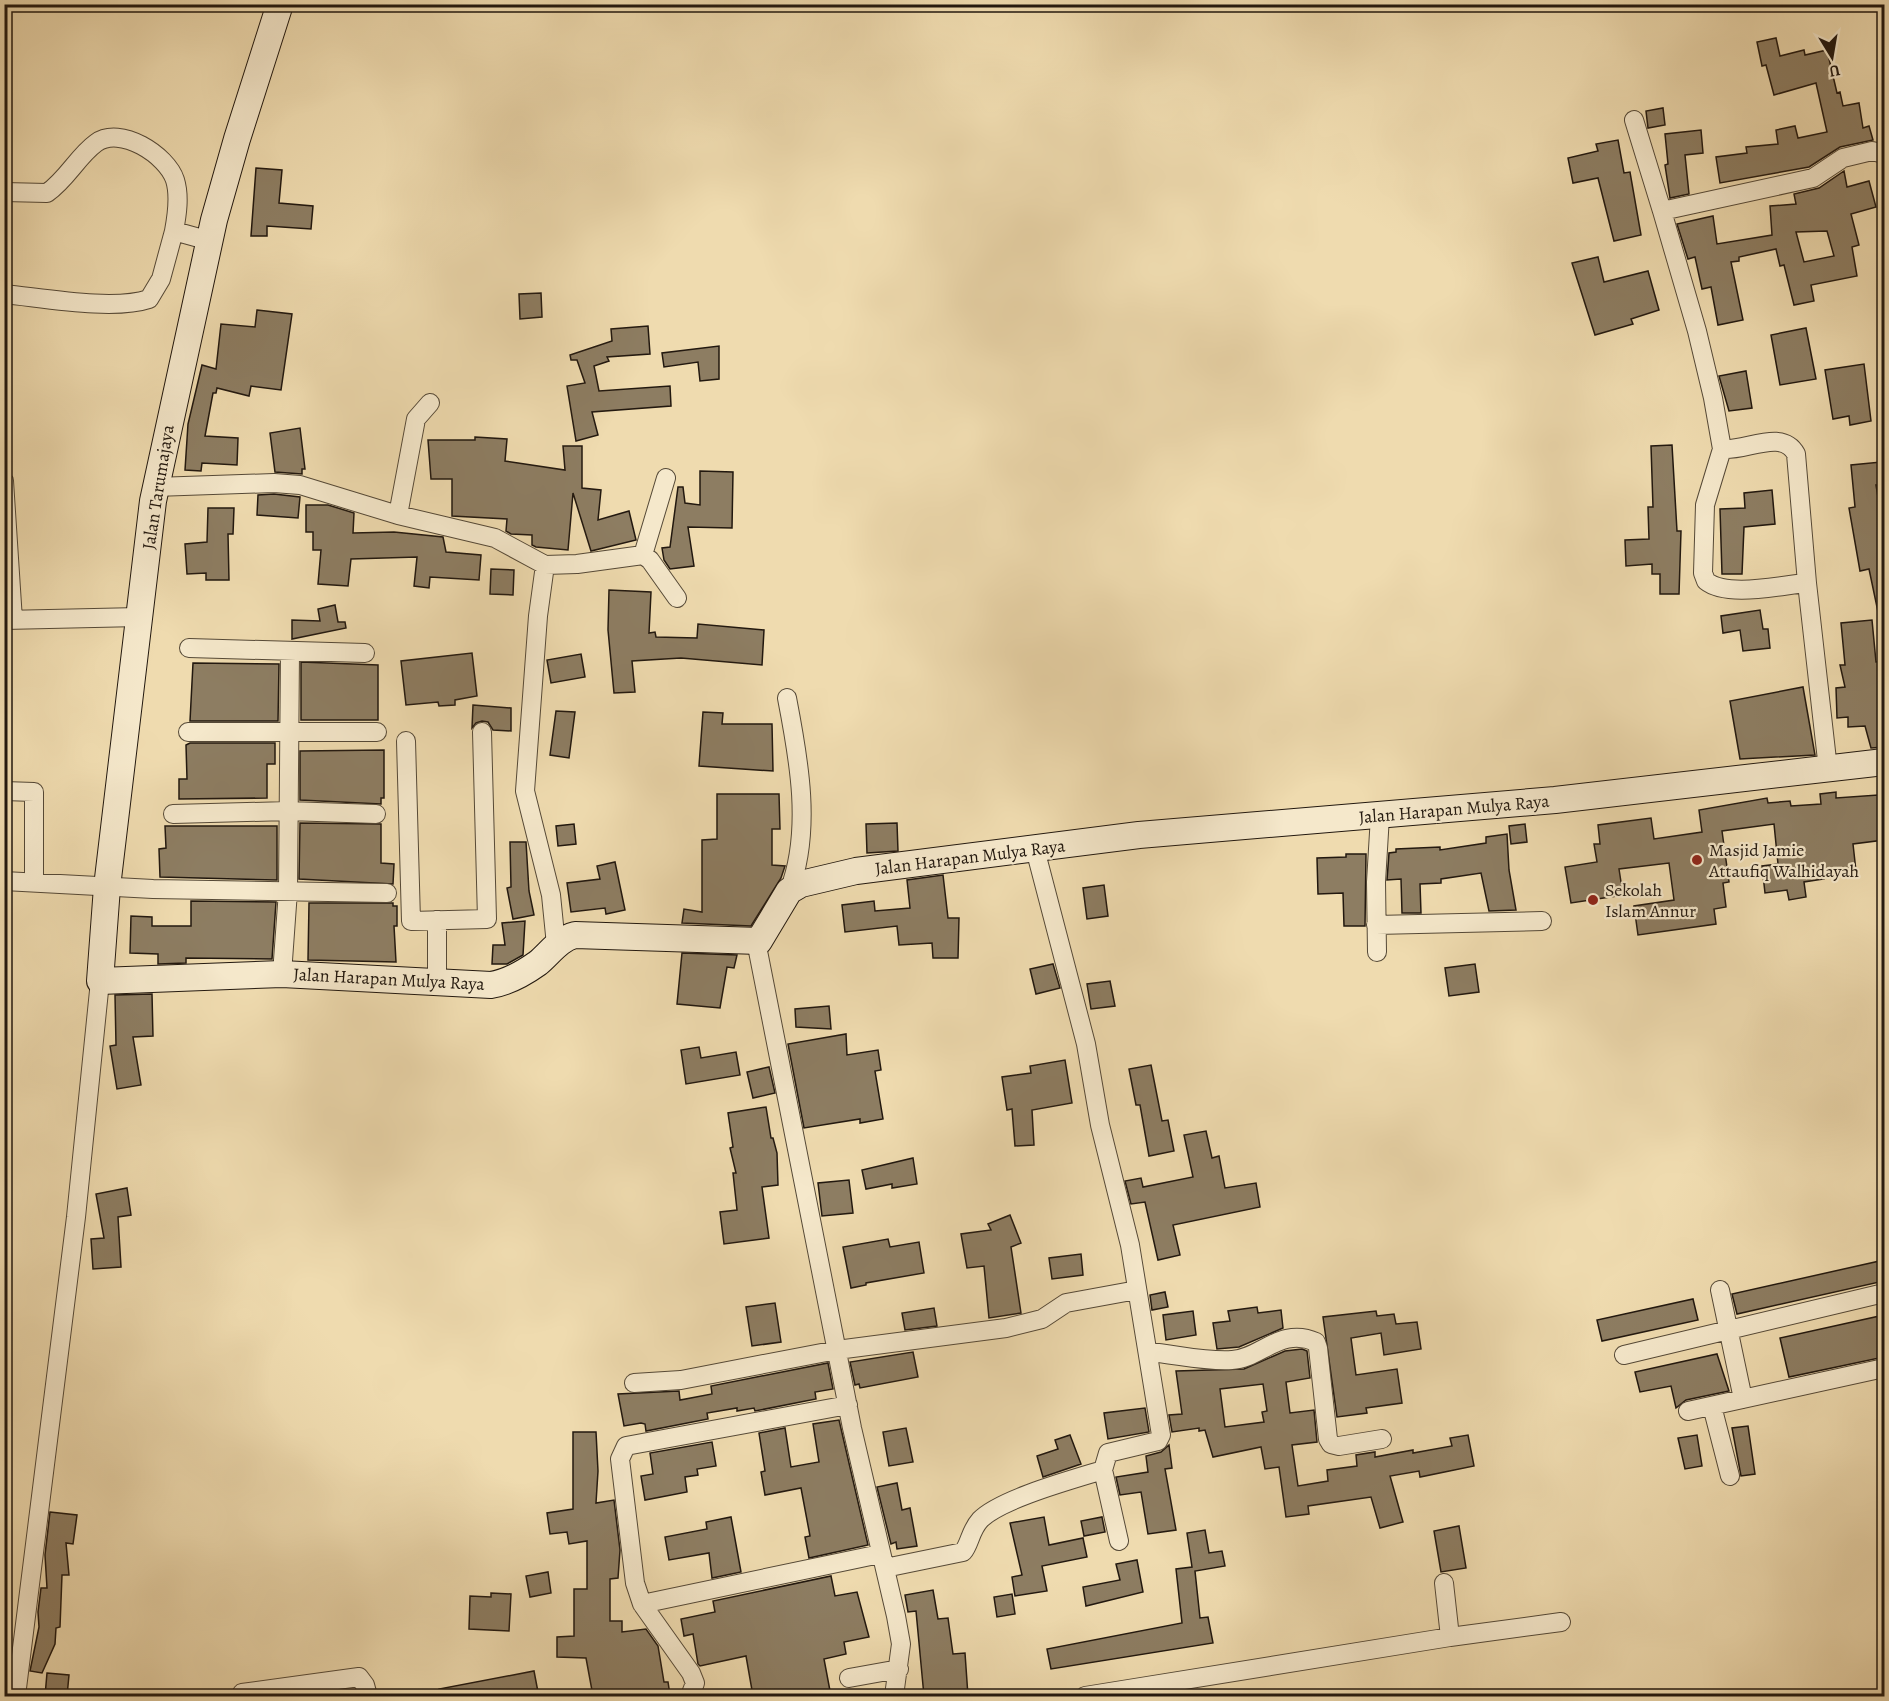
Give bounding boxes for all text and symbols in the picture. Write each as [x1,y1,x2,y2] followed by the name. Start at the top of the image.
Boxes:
[1802,27,1862,87] north arrow
[1827,59,1842,83] text: U
[136,422,180,551] street label: Jalan Tarumajaya
[1358,789,1551,829] street label: Jalan Harapan Mulya Raya
[874,833,1067,881] street label: Jalan Harapan Mulya Raya
[1708,838,1860,883] place label: Masjid Jamie Attaufiq Walhidayah
[1690,853,1704,867] marker: Masjid Jamie Attaufiq Walhidayah
[1605,878,1696,923] place label: Sekolah Islam Annur
[1586,893,1600,907] marker: Sekolah Islam Annur
[293,962,486,996] street label: Jalan Harapan Mulya Raya

